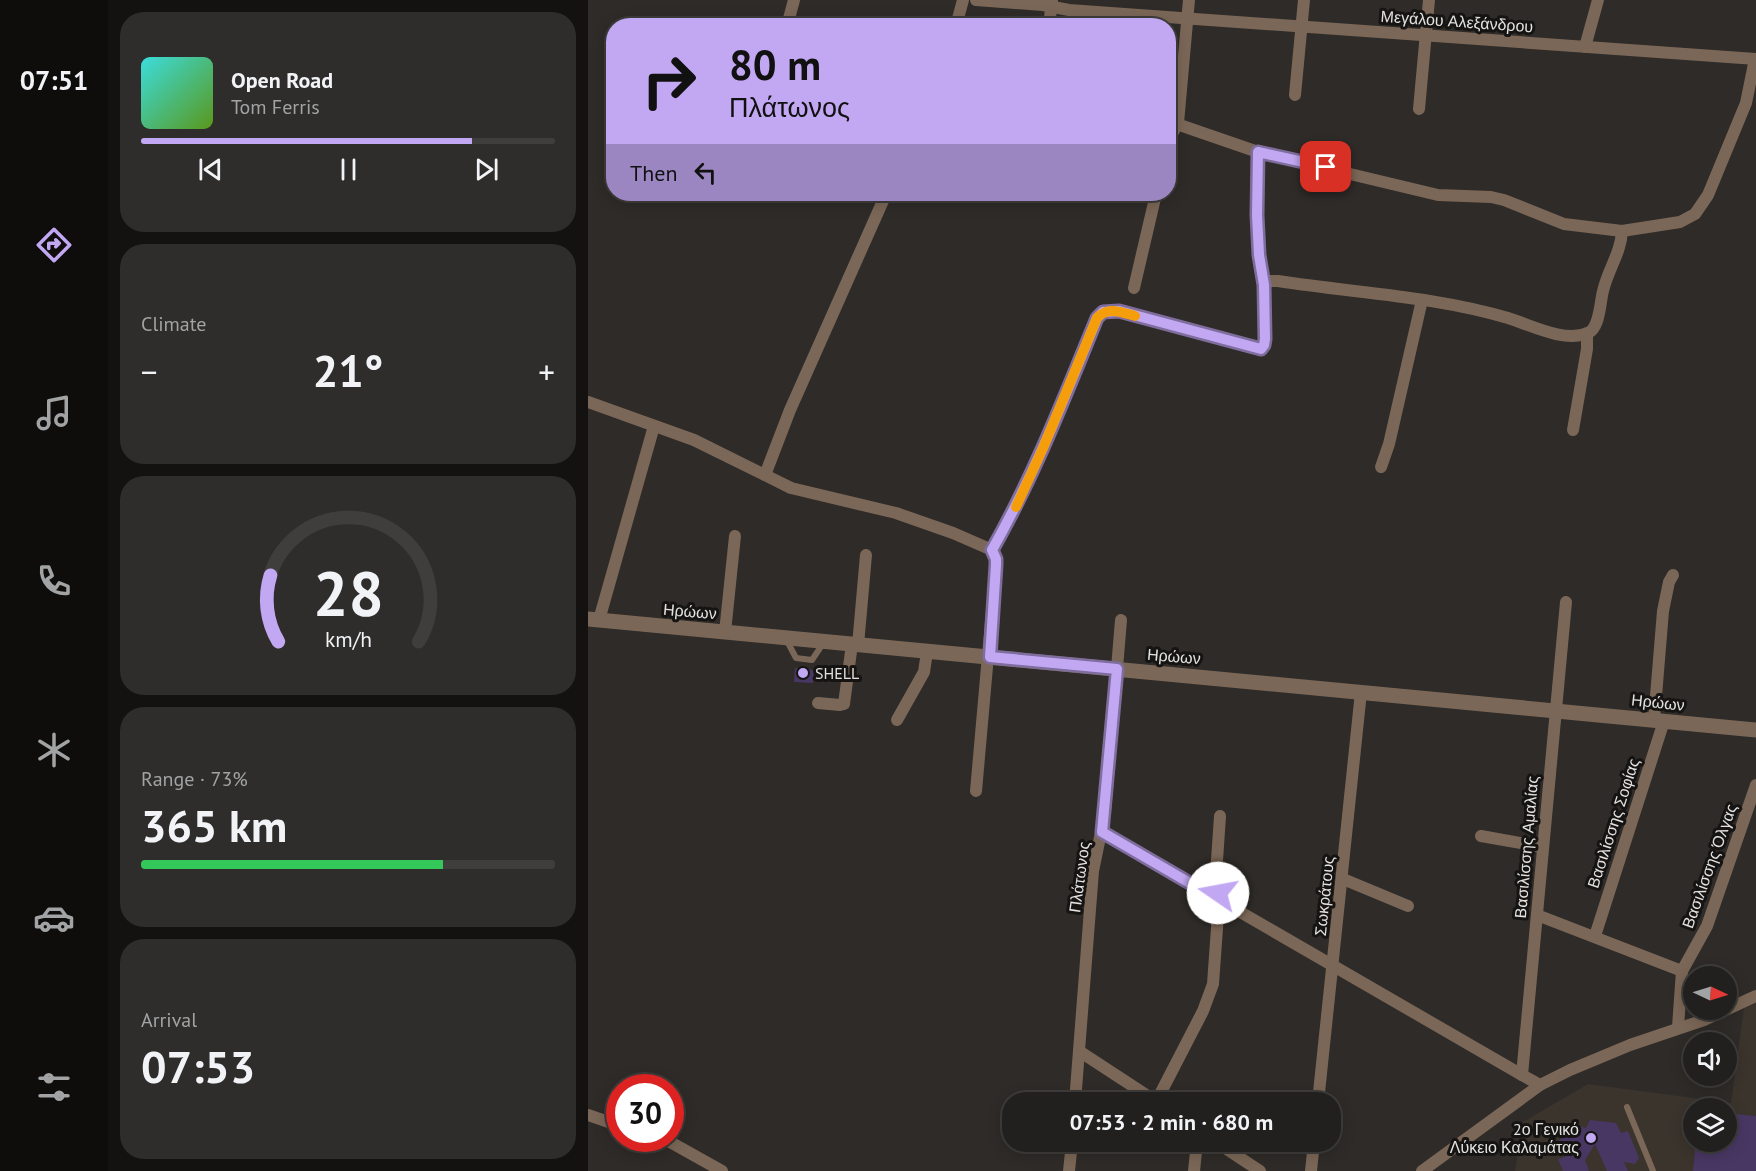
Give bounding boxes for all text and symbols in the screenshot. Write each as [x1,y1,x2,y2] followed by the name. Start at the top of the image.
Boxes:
[1380,6,1534,36] street label: Μεγάλου Αλεξάνδρου
[729,37,821,92] text: 80 m
[630,42,708,120] icon: right
[20,63,88,97] text: 07:51
[231,66,333,94] text: Open Road
[729,90,850,124] text: Πλάτωνος
[231,94,320,120] text: Tom Ferris
[1300,141,1351,192] pin
[1309,150,1342,183] icon: arrive
[194,153,227,186] icon: previous
[332,153,365,186] icon: pause
[470,153,503,186] icon: next
[689,156,722,189] icon: left
[630,159,677,187] text: Then
[33,224,75,266] icon: directions
[141,311,207,337] text: Climate
[313,341,383,399] text: 21°
[141,350,158,393] text: −
[538,350,555,393] text: +
[33,392,75,434] icon: music
[313,553,383,634] text: 28
[33,560,75,602] icon: phone
[662,599,718,623] street label: Ηρώων
[324,626,371,654] text: km/h
[1146,644,1202,668] street label: Ηρώων
[815,663,859,683] place label: SHELL
[796,666,810,680] marker: SHELL
[1630,689,1686,715] street label: Ηρώων
[33,729,75,771] icon: climate
[1583,755,1643,890] street label: Βασιλίσσης Σοφίας
[141,766,248,792] text: Range · 73%
[1510,775,1542,919] street label: Βασιλίσσης Αμαλίας
[141,796,287,854] text: 365 km
[1677,801,1741,931] street label: Βασιλίσσης Όλγας
[1064,840,1094,914] street label: Πλάτωνος
[1310,855,1338,937] street label: Σωκράτους
[1186,861,1250,925] position arrow
[33,897,75,939] icon: car
[1683,966,1737,1020] north arrow
[1683,966,1737,1152] map controls
[141,1007,197,1033] text: Arrival
[1683,1032,1737,1086] button: sound
[141,1037,255,1095] text: 07:53
[33,1066,75,1108] icon: filters
[606,1074,684,1152] speed limit sign: 30
[1683,1098,1737,1152] button: layers
[1070,1108,1273,1136] text: 07:53 · 2 min · 680 m
[1450,1119,1579,1157] place label: 2ο Γενικό Λύκειο Καλαμάτας
[1584,1131,1598,1145] marker: 2ο Γενικό Λύκειο Καλαμάτας

